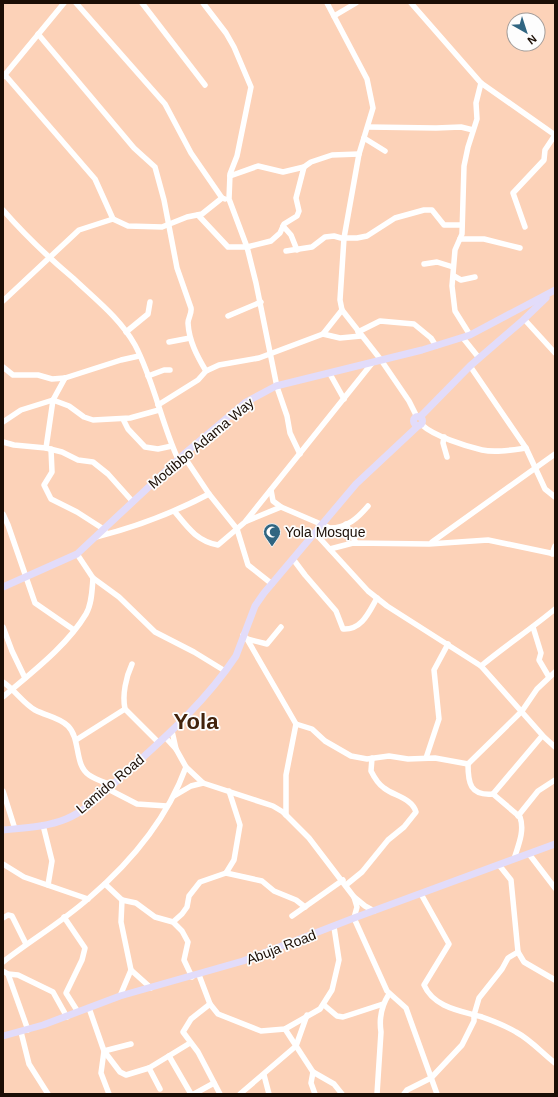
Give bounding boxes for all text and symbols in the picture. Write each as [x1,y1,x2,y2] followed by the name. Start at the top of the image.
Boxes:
[506,12,546,52] north arrow
[525,33,539,47] text: N
[145,394,257,492] street label: Modibbo Adama Way
[262,522,282,547] mosque icon: Yola Mosque
[285,524,366,540] place label: Yola Mosque
[174,709,219,734] district label: Yola
[73,751,147,817] street label: Lamido Road
[244,926,318,968] street label: Abuja Road

